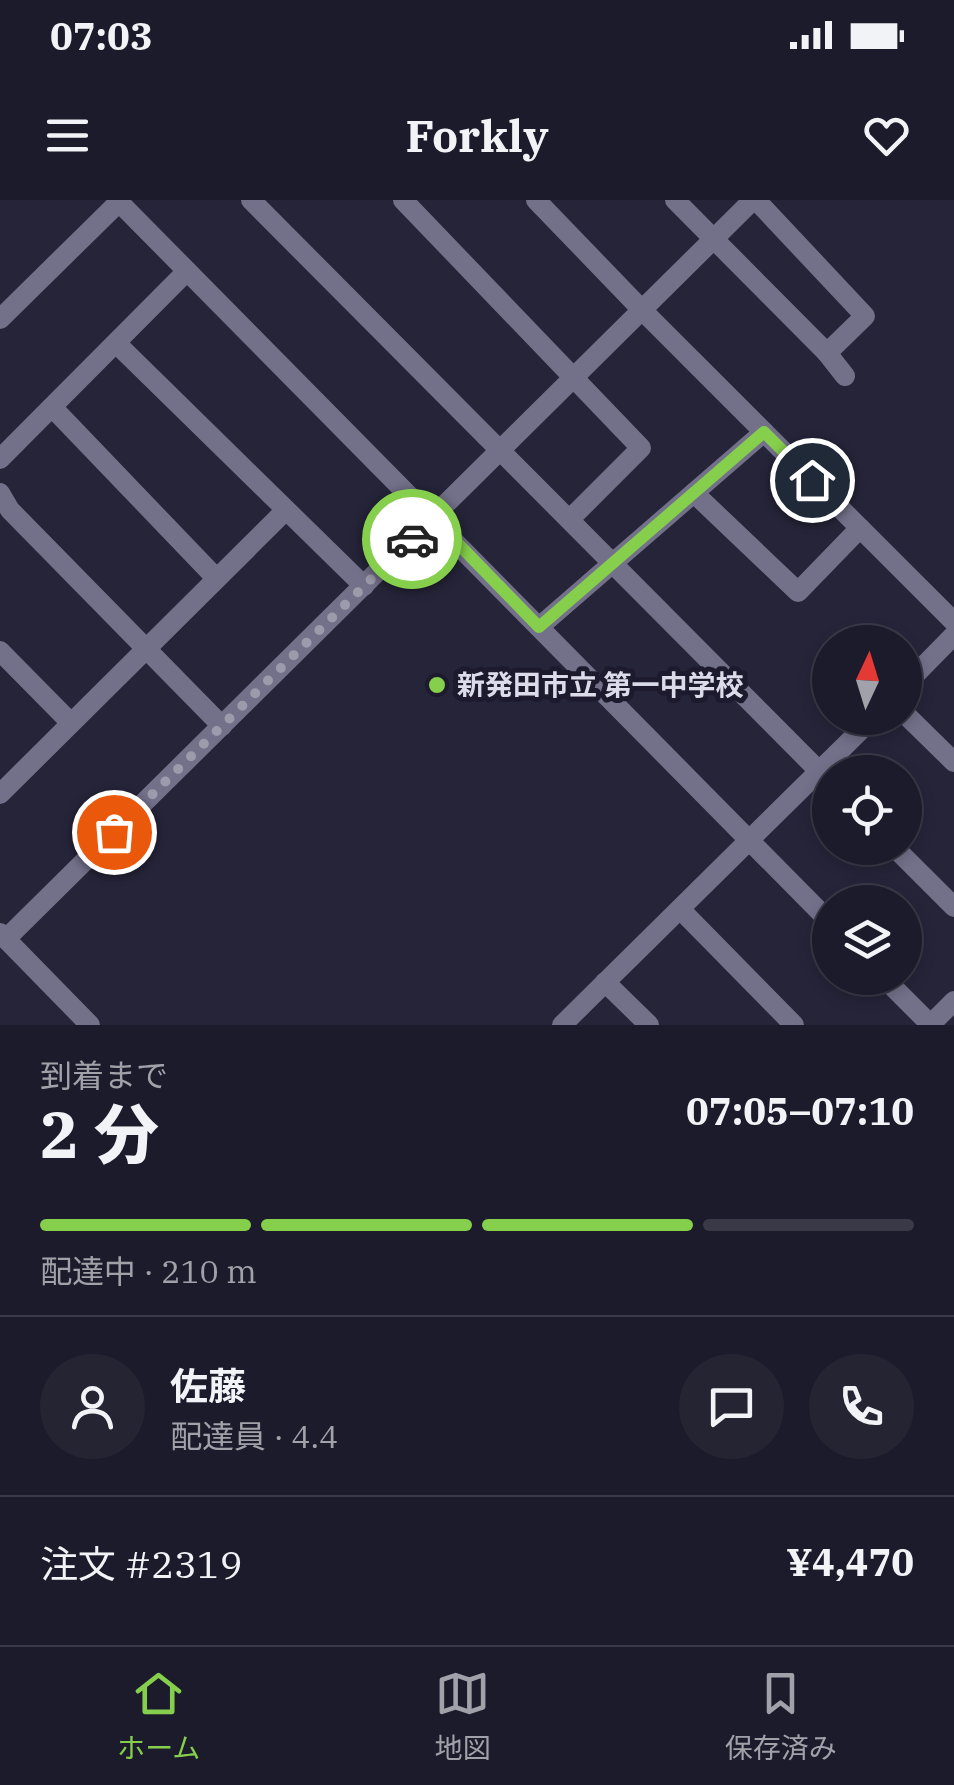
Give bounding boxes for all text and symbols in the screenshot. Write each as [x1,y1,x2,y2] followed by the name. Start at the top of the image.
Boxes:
[50,11,153,60] text: 07:03
[405,106,549,164] text: Forkly
[40,108,95,163] icon: menu
[859,108,914,163] icon: heart
[770,438,855,523] pin
[785,453,840,508] icon: home
[362,489,462,589] courier
[385,512,440,567] icon: car
[812,625,922,735] north arrow
[812,625,922,995] map controls
[457,666,744,703] place label: 新発田市立 第一中学校
[426,674,448,696] marker: 新発田市立 第一中学校
[812,755,922,865] button: locate
[72,790,157,875] pin
[87,805,142,860] icon: bag
[812,885,922,995] button: layers
[40,1054,168,1096] text: 到着まで
[686,1086,914,1135] text: 07:05–07:10
[40,1091,159,1176] text: 2 分
[40,1250,257,1292] text: 配達中 · 210 m
[40,1354,145,1459] button: person
[679,1354,784,1459] button: chat
[809,1354,914,1459] button: phone
[170,1361,246,1410] text: 佐藤
[170,1415,338,1457] text: 配達員 · 4.4
[786,1537,914,1586] text: ¥4,470
[40,1539,242,1588] text: 注文 #2319
[117,1666,200,1766] tab: ホーム
[435,1666,491,1766] tab: 地図
[725,1666,837,1766] tab: 保存済み

